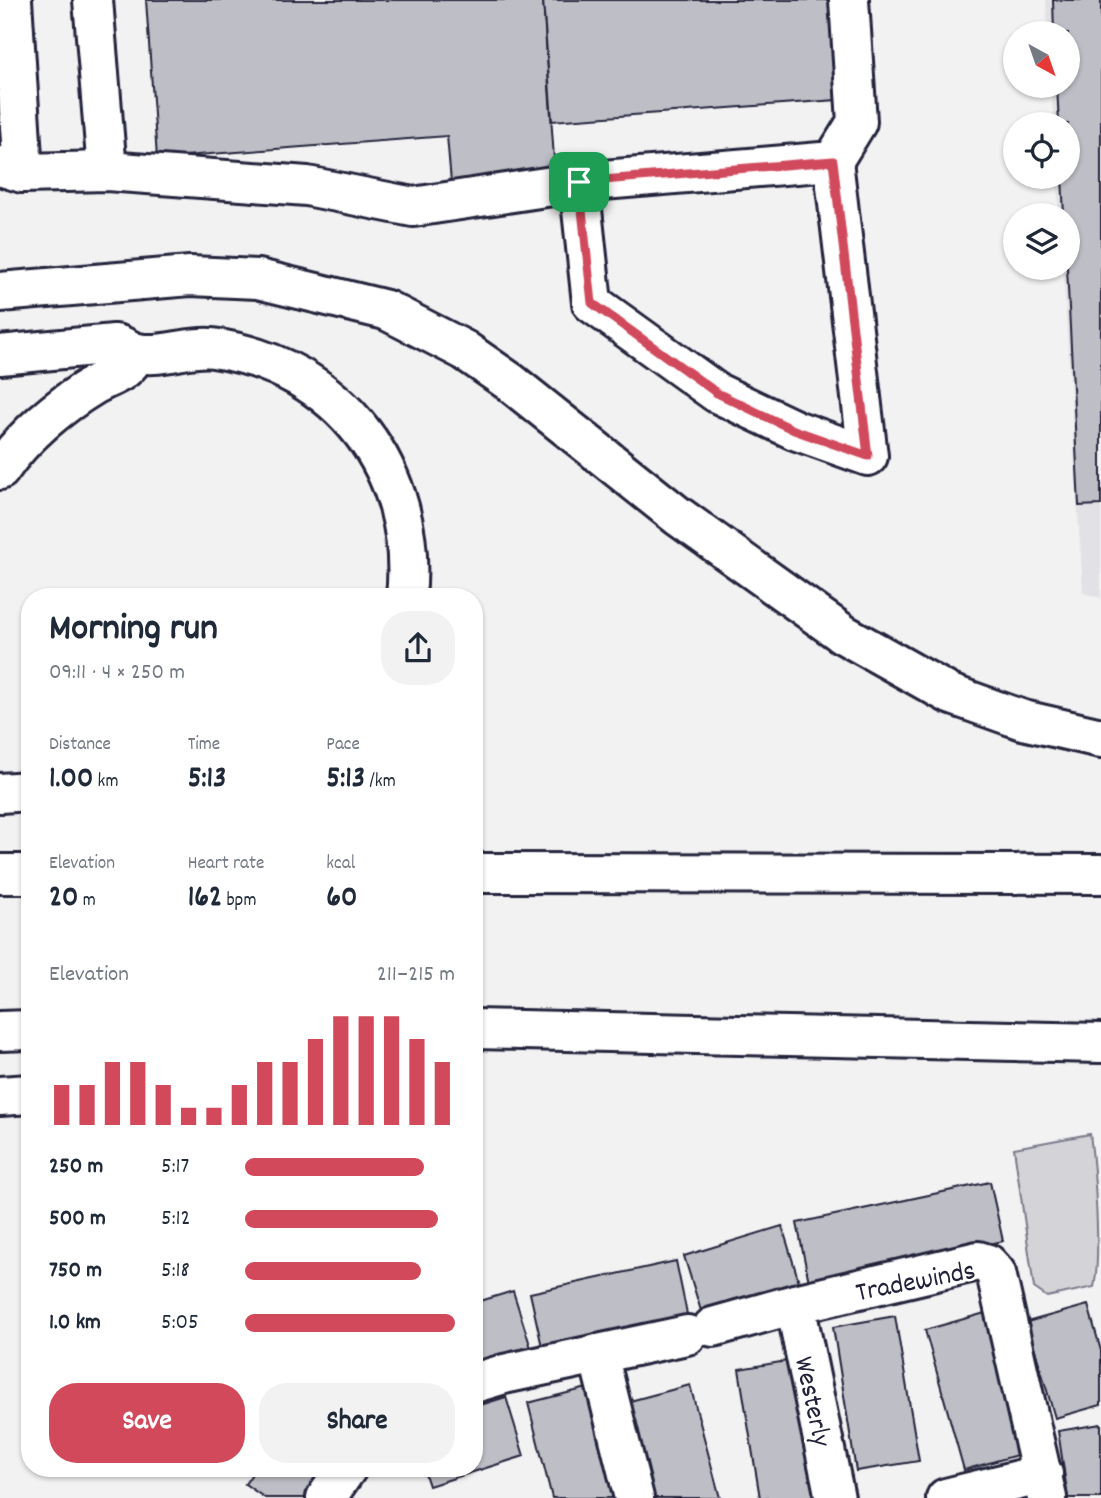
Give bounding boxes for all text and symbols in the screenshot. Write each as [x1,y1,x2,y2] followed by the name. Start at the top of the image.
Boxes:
[1003,21,1080,98] north arrow
[1003,21,1080,280] map controls
[1003,112,1080,189] button: locate
[549,152,609,212] pin
[560,163,598,201] icon: arrive
[1003,203,1080,280] button: layers
[49,603,218,658] text: Morning run
[381,611,455,685] button: share
[49,657,185,690] text: 09:11 · 4 × 250 m
[49,732,111,759] text: Distance
[188,732,220,759] text: Time
[326,732,360,759] text: Pace
[49,759,93,802] text: 1.00
[188,759,226,802] text: 5:13
[326,759,365,802] text: 5:13
[93,769,118,796] text: km
[365,769,396,796] text: /km
[49,851,115,878] text: Elevation
[188,851,264,878] text: Heart rate
[326,851,355,878] text: kcal
[49,878,78,921] text: 20
[188,878,222,921] text: 162
[326,878,357,921] text: 60
[78,888,96,915] text: m
[222,888,256,915] text: bpm
[49,959,129,992] text: Elevation
[377,959,455,992] text: 211–215 m
[49,1151,103,1184] text: 250 m
[161,1151,189,1184] text: 5:17
[49,1203,106,1236] text: 500 m
[161,1203,191,1236] text: 5:12
[853,1253,979,1315] street label: Tradewinds
[49,1255,102,1288] text: 750 m
[161,1255,190,1288] text: 5:18
[49,1307,101,1340] text: 1.0 km
[161,1307,199,1340] text: 5:05
[781,1353,839,1451] street label: Westerly
[49,1383,245,1463] button: Save
[259,1383,455,1463] button: Share

